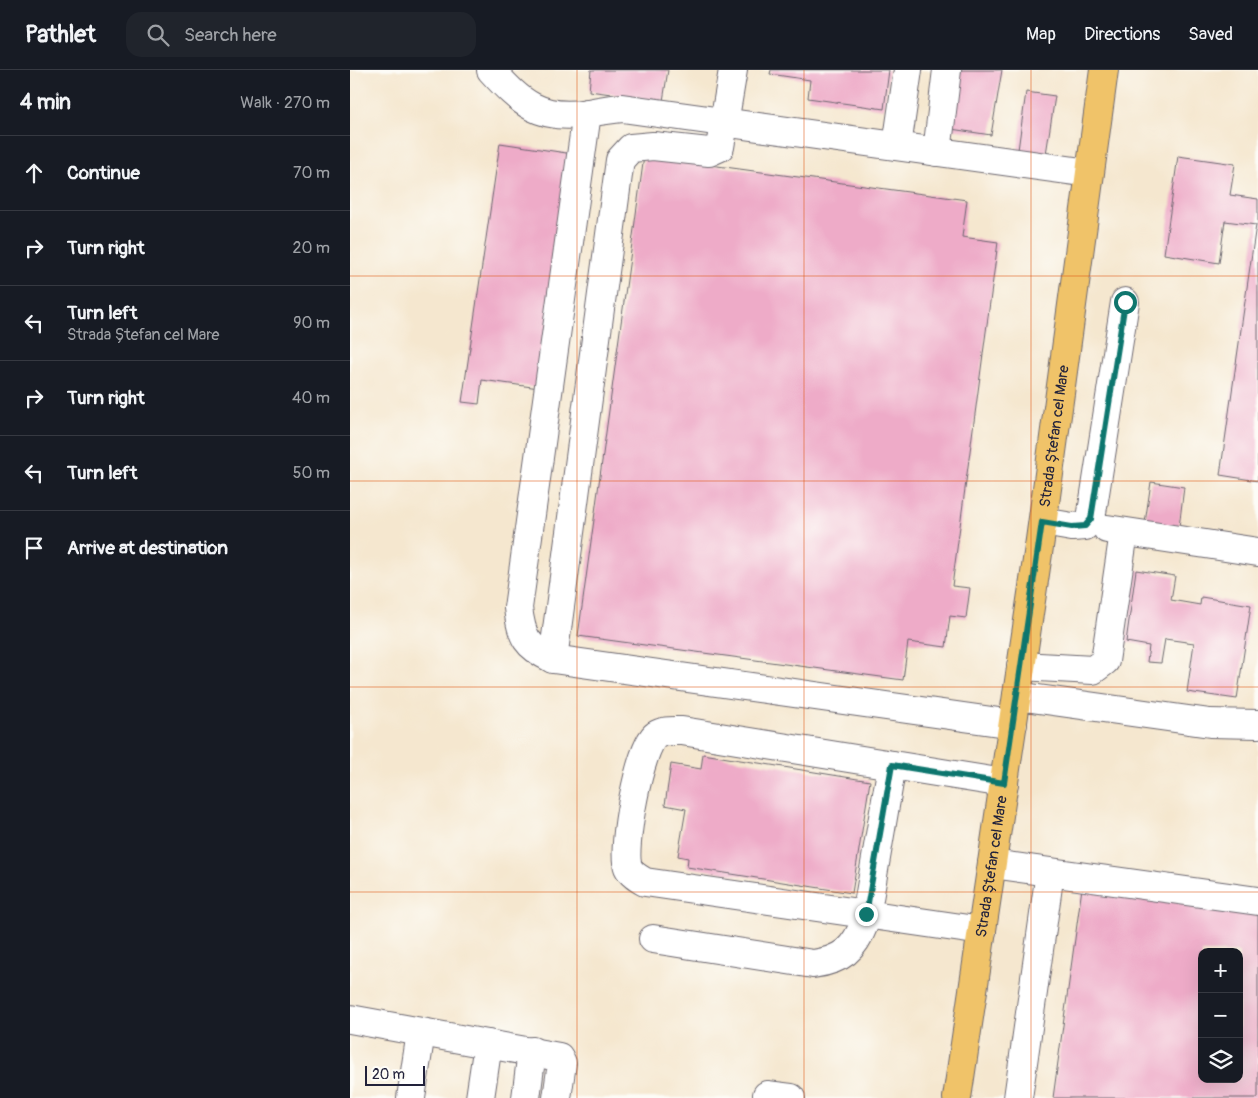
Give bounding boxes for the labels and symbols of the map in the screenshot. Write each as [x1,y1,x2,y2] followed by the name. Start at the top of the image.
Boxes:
[1114,291,1137,314] route start
[1035,363,1073,508] street label: Strada Ștefan cel Mare
[972,794,1011,939] street label: Strada Ștefan cel Mare
[855,903,878,926] route end
[365,1063,425,1086] scale bar

